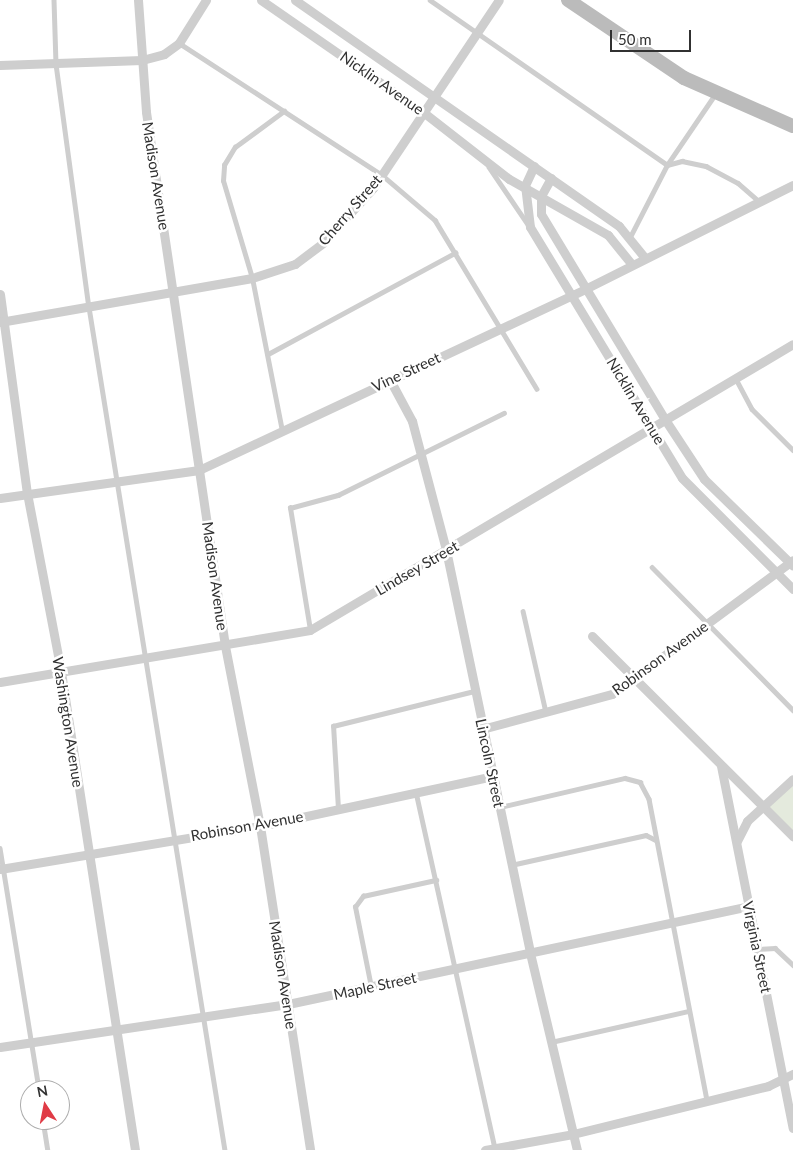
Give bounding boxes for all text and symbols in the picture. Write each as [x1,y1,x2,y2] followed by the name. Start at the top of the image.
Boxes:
[613,20,694,52] scale bar
[618,30,652,48] text: 50 m
[336,47,428,119] street label: Nicklin Avenue
[139,120,173,232] street label: Madison Avenue
[314,171,386,249] street label: Cherry Street
[369,348,443,396] street label: Vine Street
[603,354,669,448] street label: Nicklin Avenue
[198,520,232,632] street label: Madison Avenue
[372,537,462,599] street label: Lindsey Street
[608,617,712,699] street label: Robinson Avenue
[49,655,87,789] street label: Washington Avenue
[472,717,508,809] street label: Lincoln Street
[189,807,305,845] street label: Robinson Avenue
[739,900,775,994] street label: Virginia Street
[266,919,300,1031] street label: Madison Avenue
[332,968,418,1004] street label: Maple Street
[20,1080,70,1130] north arrow
[35,1081,49,1100] text: N

